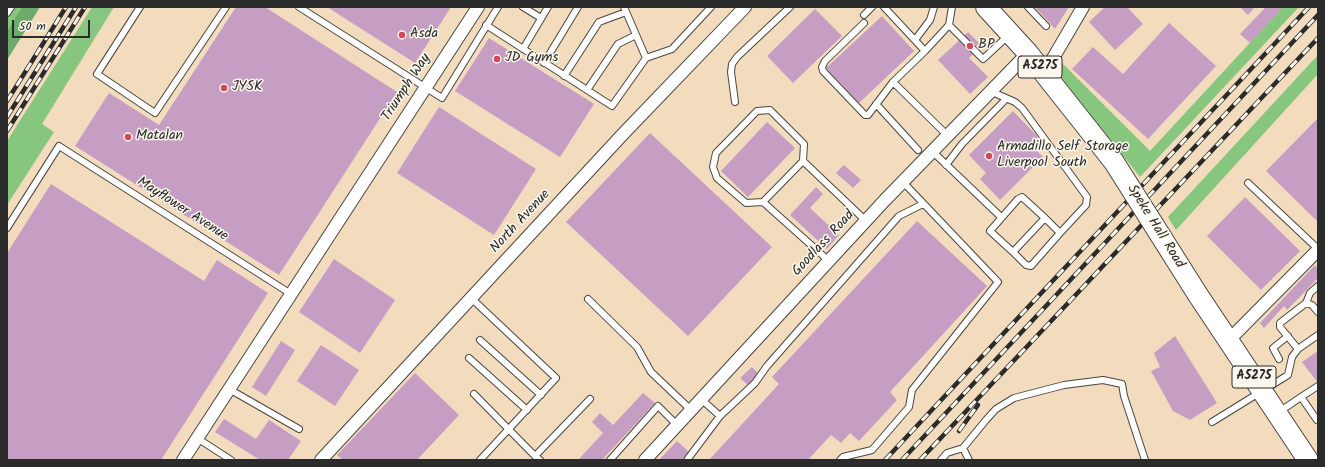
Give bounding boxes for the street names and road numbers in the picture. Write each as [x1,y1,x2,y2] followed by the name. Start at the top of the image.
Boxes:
[379,51,435,125] street label: Triumph Way
[1018,56,1062,78] road number: A5275
[133,174,231,246] street label: Mayflower Avenue
[1123,182,1187,272] street label: Speke Hall Road
[488,187,554,257] street label: North Avenue
[789,208,859,280] street label: Goodlass Road
[1232,366,1276,388] road number: A5275

